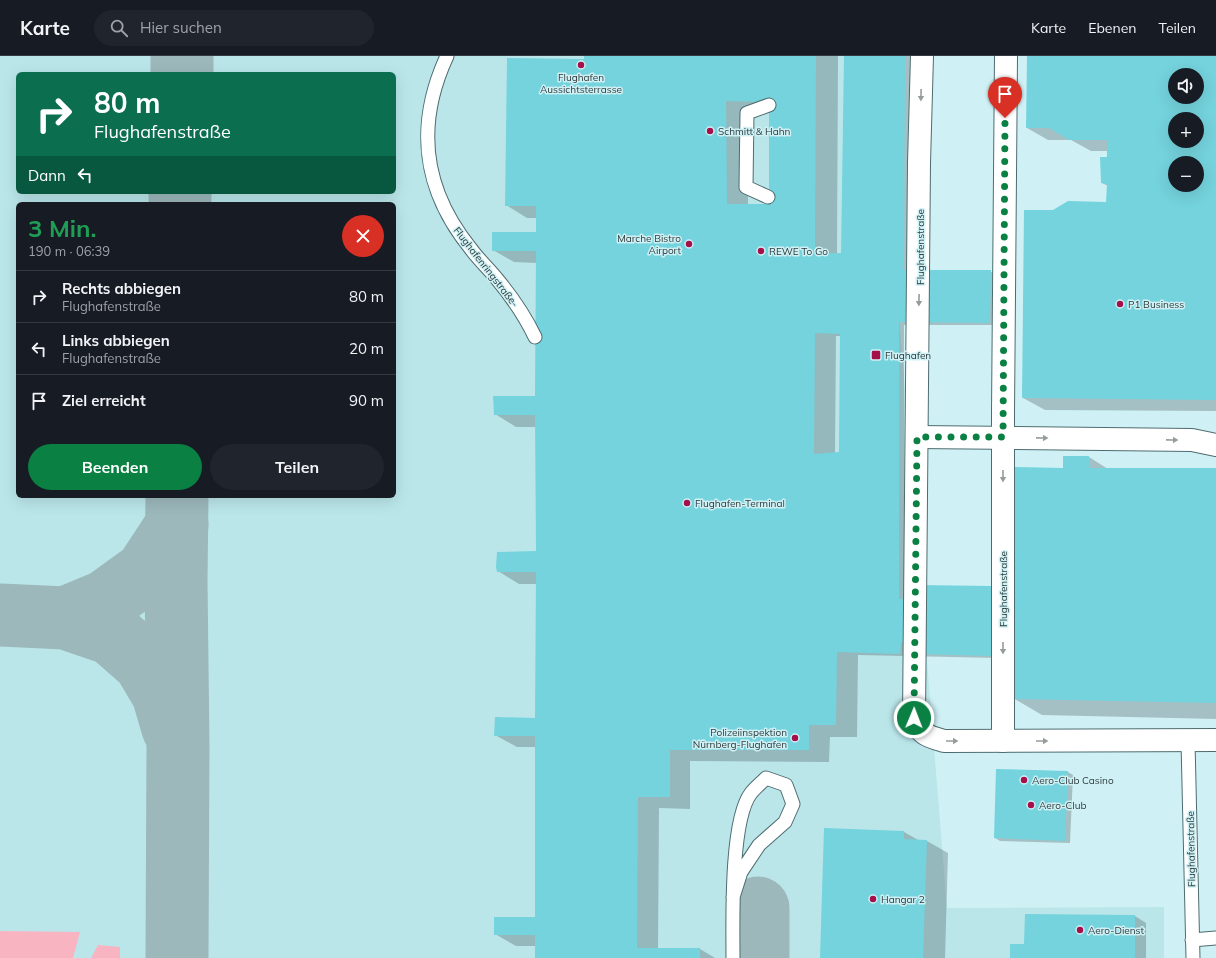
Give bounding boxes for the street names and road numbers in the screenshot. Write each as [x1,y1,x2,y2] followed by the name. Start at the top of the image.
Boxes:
[914,209,927,285] street label: Flughafenstraße
[451,224,521,310] street label: Flughafenringstraße-
[997,551,1010,627] street label: Flughafenstraße
[1184,811,1198,887] street label: Flughafenstraße

